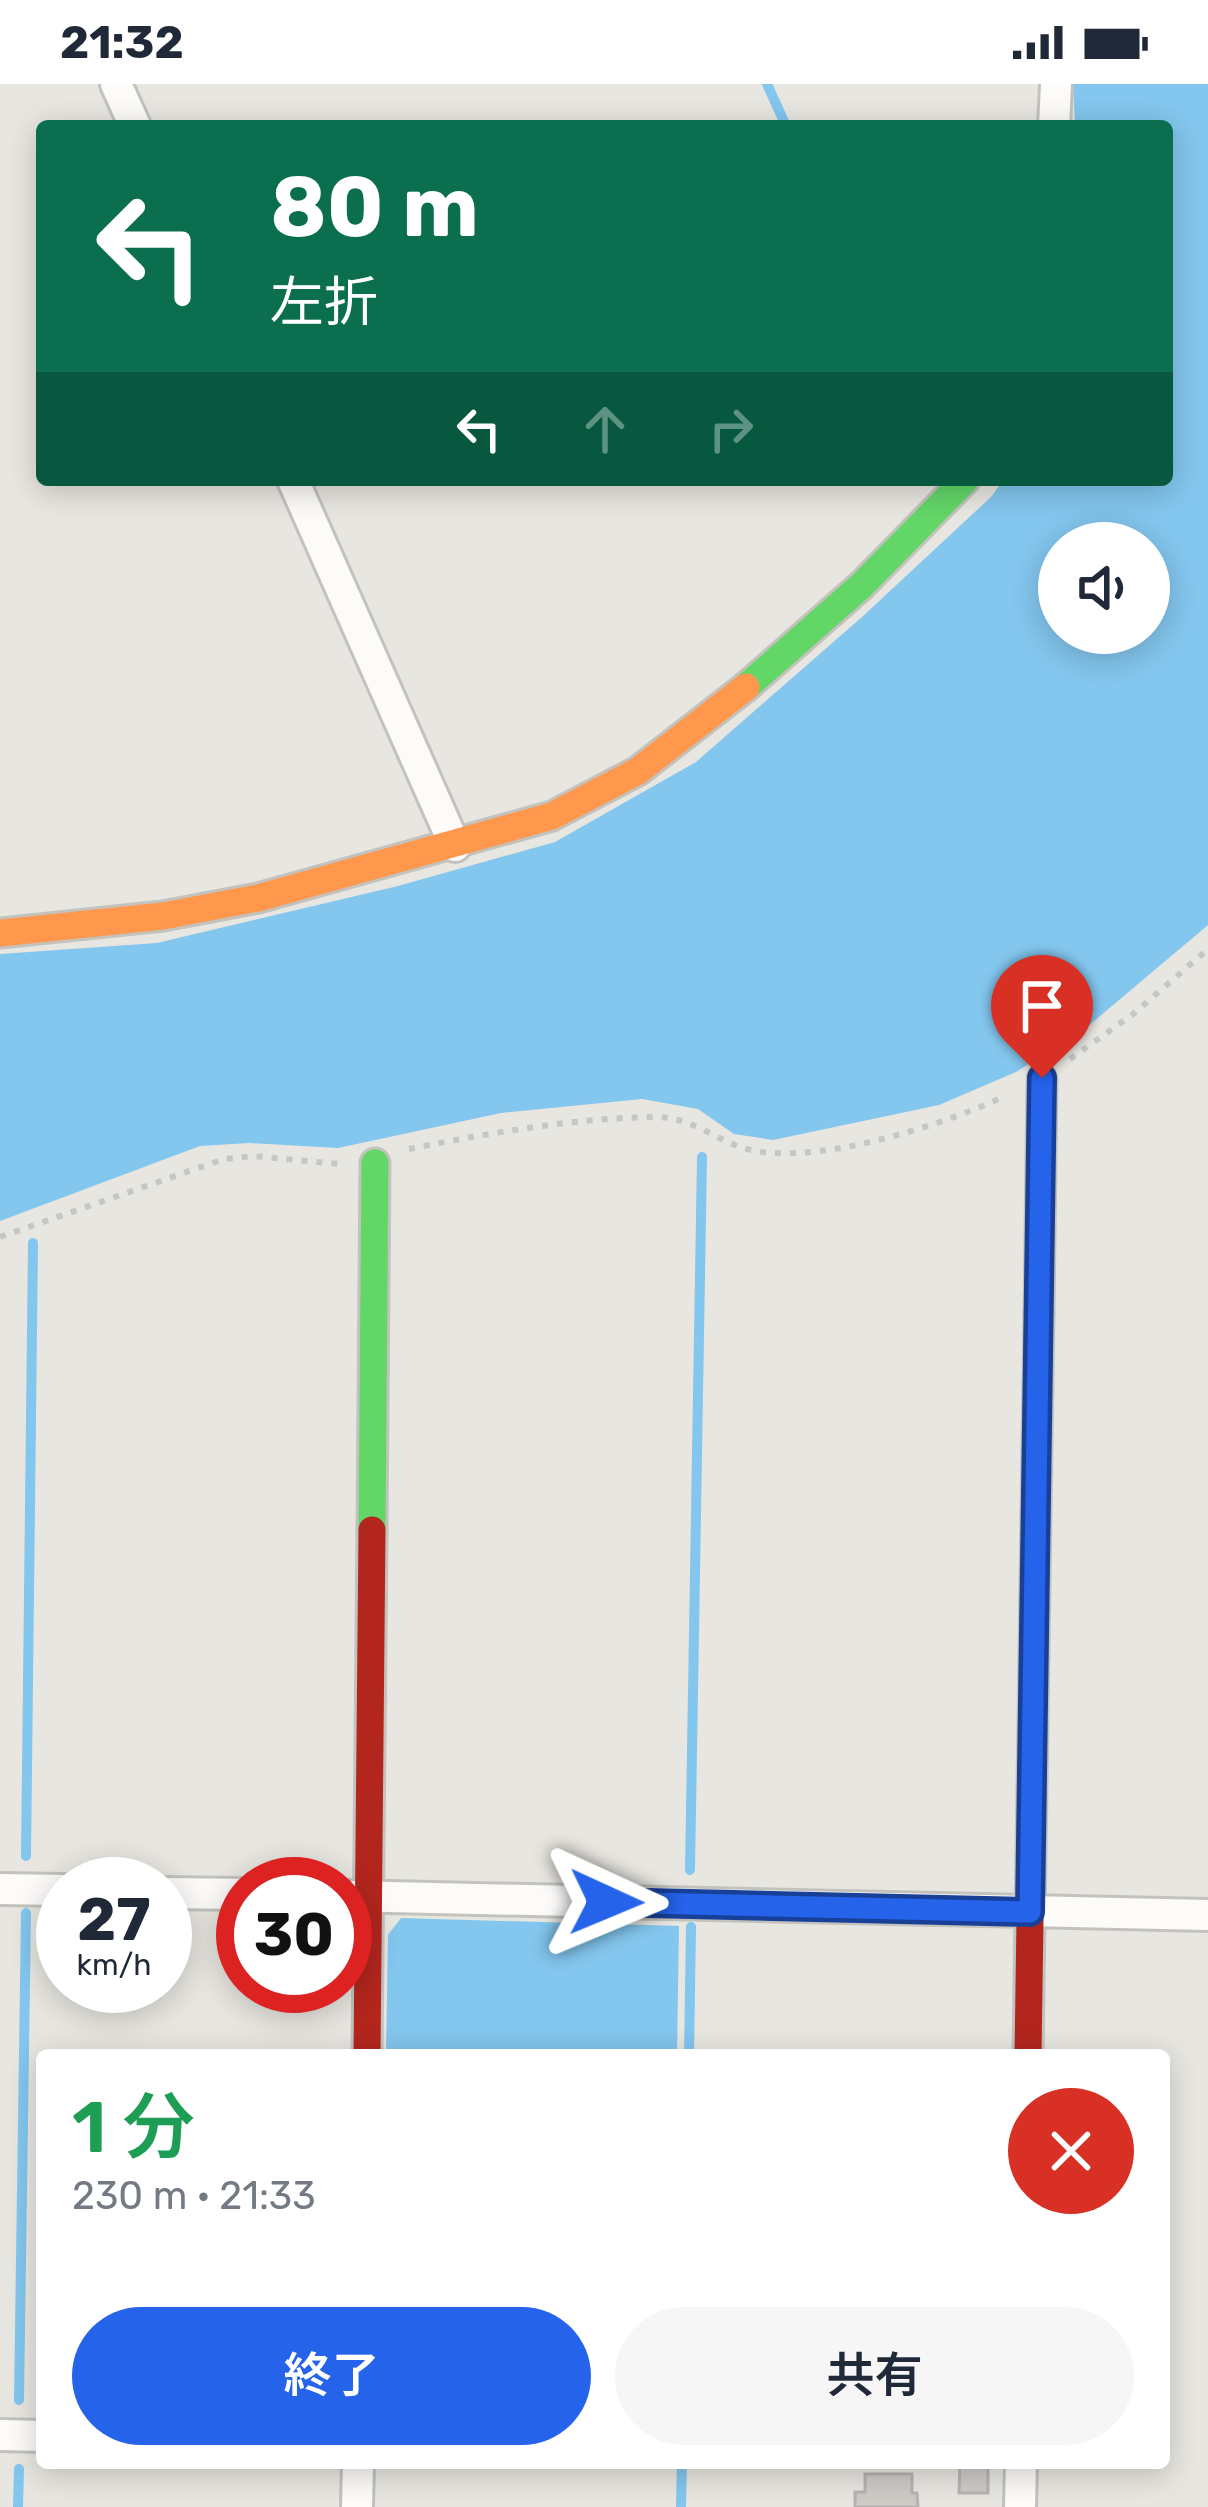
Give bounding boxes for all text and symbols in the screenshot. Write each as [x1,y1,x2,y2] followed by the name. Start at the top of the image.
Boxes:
[60,16,184,69] text: 21:32
[270,157,479,257] text: 80 m
[72,168,228,324] icon: left
[270,271,378,335] text: 左折
[446,396,512,462] icon: left
[572,396,638,462] icon: ahead
[698,396,764,462] icon: right
[1038,522,1170,654] map controls
[1038,522,1170,654] button: sound
[991,955,1093,1078] pin
[1009,973,1075,1039] icon: arrive
[543,1839,669,1965] position arrow
[216,1857,372,2013] speed limit sign: 30
[77,1884,151,1955] text: 27
[77,1947,151,1983] text: km/h
[72,2085,194,2170] text: 1 分
[1008,2088,1134,2214] button: close
[72,2173,316,2219] text: 230 m · 21:33
[72,2307,591,2445] button: 終了
[615,2307,1134,2445] button: 共有

